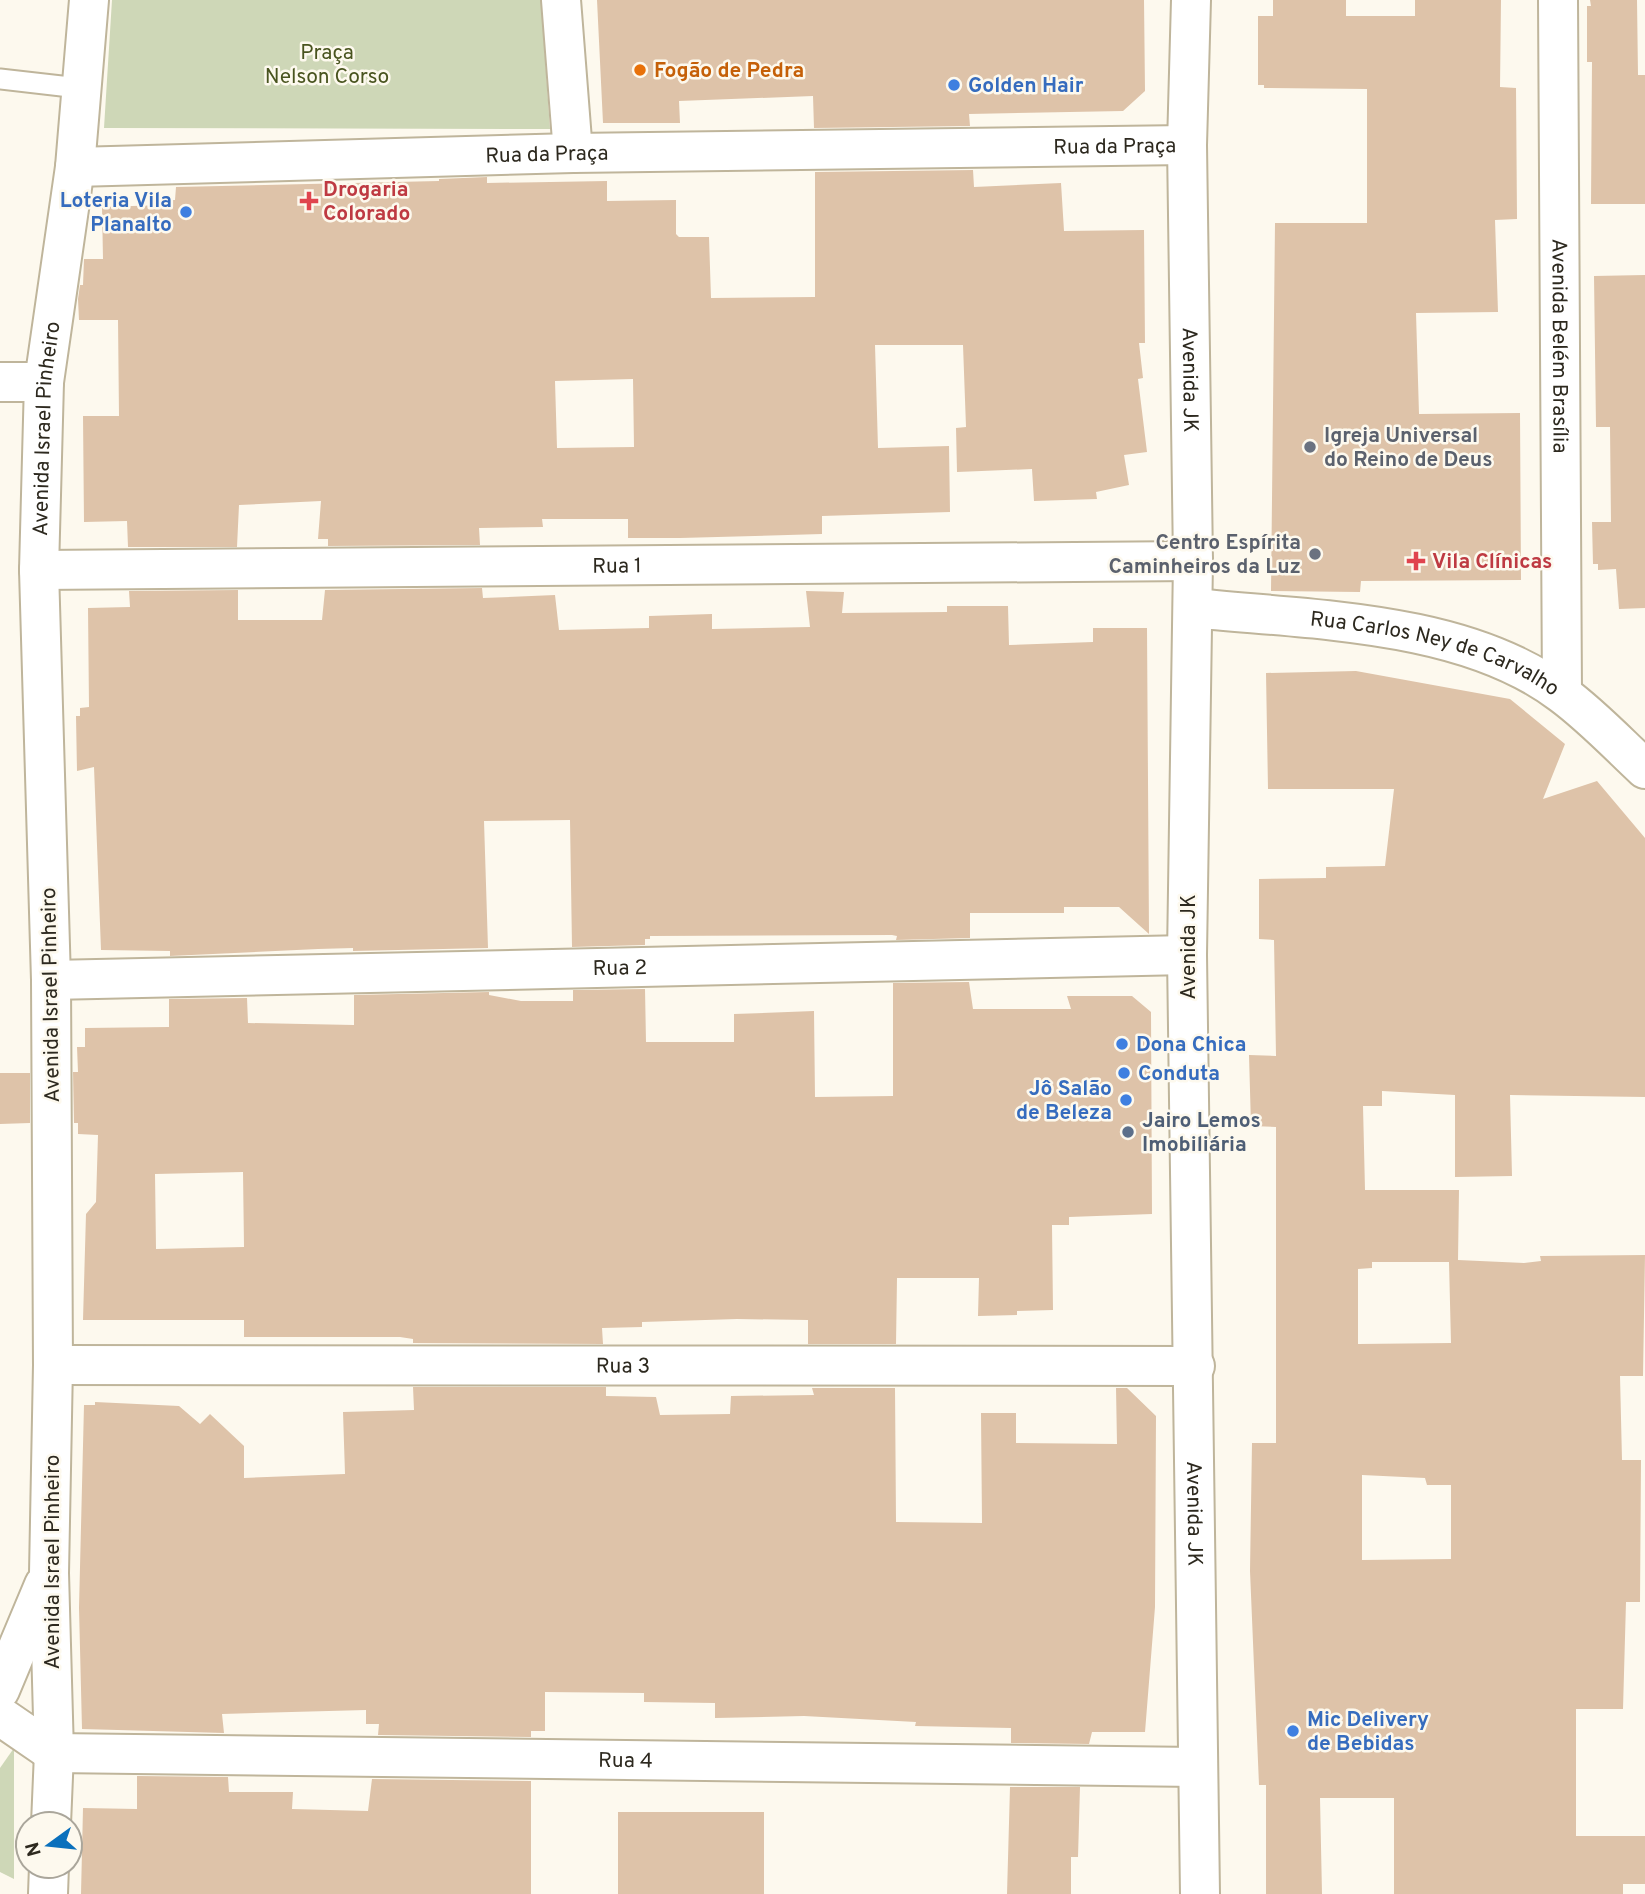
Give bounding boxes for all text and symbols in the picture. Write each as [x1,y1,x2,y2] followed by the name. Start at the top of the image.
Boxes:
[265,40,389,91] park label: Praça Nelson Corso
[654,58,804,85] place label: Fogão de Pedra
[632,62,648,78] marker: Fogão de Pedra
[968,73,1084,100] place label: Golden Hair
[946,77,962,93] marker: Golden Hair
[1053,133,1177,162] street label: Rua da Praça
[485,141,609,170] street label: Rua da Praça
[323,177,410,228] place label: Drogaria Colorado
[60,188,172,239] place label: Loteria Vila Planalto
[301,193,317,209] marker: Drogaria Colorado
[178,204,194,220] marker: Loteria Vila Planalto
[1544,238,1573,454] street label: Avenida Belém Brasília
[28,320,68,536] street label: Avenida Israel Pinheiro
[1175,327,1203,433] street label: Avenida JK
[1324,423,1493,474] place label: Igreja Universal do Reino de Deus
[1302,439,1318,455] marker: Igreja Universal do Reino de Deus
[1109,530,1301,581] place label: Centro Espírita Caminheiros da Luz
[1307,546,1323,562] marker: Centro Espírita Caminheiros da Luz
[1432,549,1552,576] place label: Vila Clínicas
[1406,551,1426,571] marker: Vila Clínicas
[592,553,642,581] street label: Rua 1
[1309,606,1564,703] street label: Rua Carlos Ney de Carvalho
[36,887,67,1103] street label: Avenida Israel Pinheiro
[1176,894,1203,1000] street label: Avenida JK
[592,955,647,983] street label: Rua 2
[1136,1032,1246,1059] place label: Dona Chica
[1114,1036,1130,1052] marker: Dona Chica
[1138,1061,1220,1088] place label: Conduta
[1116,1065,1132,1081] marker: Conduta
[1016,1076,1112,1127] place label: Jô Salão de Beleza
[1118,1092,1134,1108] marker: Jô Salão de Beleza
[1142,1108,1261,1159] place label: Jairo Lemos Imobiliária
[1120,1124,1136,1140] marker: Jairo Lemos Imobiliária
[596,1353,650,1381] street label: Rua 3
[40,1454,67,1670] street label: Avenida Israel Pinheiro
[1179,1461,1207,1567] street label: Avenida JK
[1307,1707,1429,1758] place label: Mic Delivery de Bebidas
[1285,1723,1301,1739] marker: Mic Delivery de Bebidas
[598,1748,653,1775] street label: Rua 4
[14,1810,84,1880] north arrow
[21,1839,48,1859] text: N

